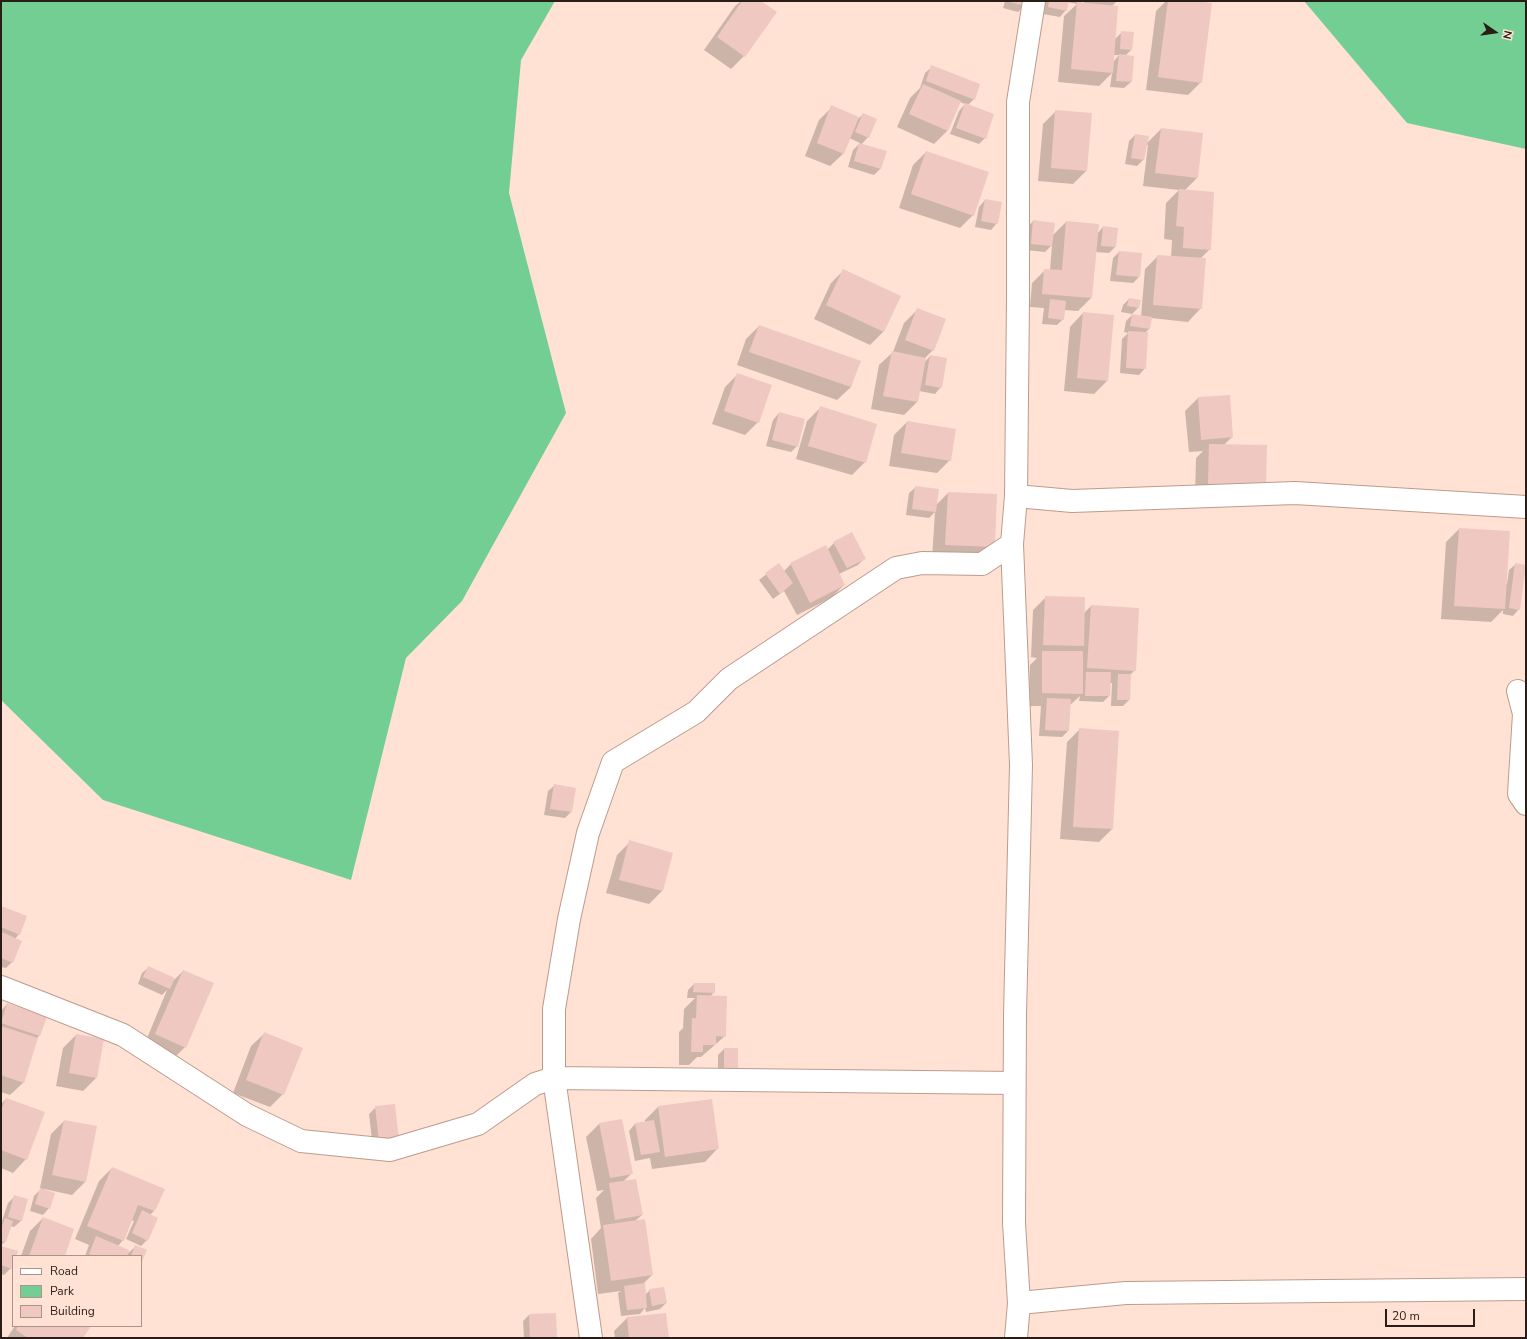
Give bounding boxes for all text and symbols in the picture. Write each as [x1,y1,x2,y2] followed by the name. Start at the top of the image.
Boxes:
[1475,12,1515,52] north arrow
[1499,29,1515,41] text: N
[12,1255,142,1327] legend
[50,1263,78,1279] text: Road
[50,1283,74,1299] text: Park
[1387,1301,1477,1327] scale bar
[50,1303,95,1319] text: Building
[1392,1308,1420,1324] text: 20 m

